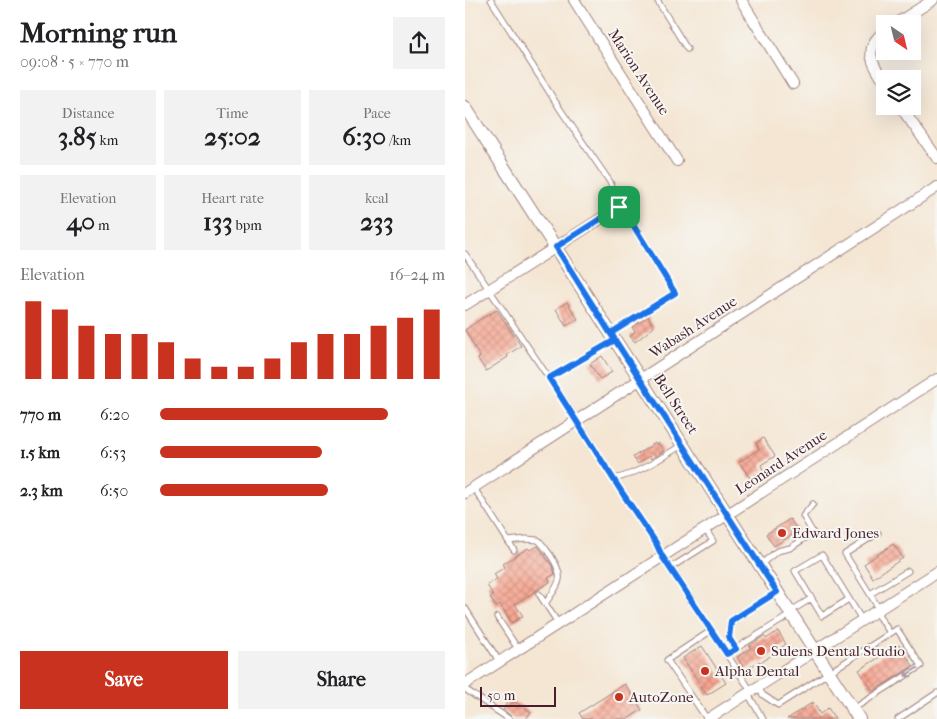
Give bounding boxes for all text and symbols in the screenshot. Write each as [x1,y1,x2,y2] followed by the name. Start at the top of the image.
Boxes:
[876,15,921,60] north arrow
[876,15,921,115] map controls
[20,16,177,49] text: Morning run
[393,17,445,69] button: share
[604,25,674,119] street label: Marion Avenue
[20,52,129,71] text: 09:08 · 5 × 770 m
[876,70,921,115] button: layers
[62,105,114,122] text: Distance
[217,105,248,122] text: Time
[363,105,391,122] text: Pace
[58,122,96,151] text: 3.85
[204,122,261,151] text: 25:02
[342,122,386,151] text: 6:30
[96,132,118,149] text: km
[386,132,411,149] text: /km
[598,186,640,228] pin
[60,190,116,207] text: Elevation
[201,190,264,207] text: Heart rate
[365,190,389,207] text: kcal
[605,193,633,221] icon: arrive
[67,207,95,236] text: 40
[203,207,232,236] text: 133
[360,207,394,236] text: 233
[95,217,110,234] text: m
[232,217,262,234] text: bpm
[20,265,85,284] text: Elevation
[389,265,445,284] text: 16–24 m
[645,292,741,363] street label: Wabash Avenue
[650,370,702,438] street label: Bell Street
[20,405,61,424] text: 770 m
[100,405,130,424] text: 6:20
[732,425,831,498] street label: Leonard Avenue
[20,443,60,462] text: 1.5 km
[100,443,126,462] text: 6:53
[20,481,63,500] text: 2.3 km
[100,481,128,500] text: 6:50
[792,524,880,542] place label: Edward Jones
[776,527,788,539] marker: Edward Jones
[771,642,905,660] place label: Sulens Dental Studio
[755,645,767,657] marker: Sulens Dental Studio
[20,651,228,709] button: Save
[238,651,445,709] button: Share
[714,662,799,680] place label: Alpha Dental
[699,665,711,677] marker: Alpha Dental
[905,668,919,678] one-way arrow
[480,684,556,707] scale bar
[487,687,515,704] text: 50 m
[628,688,694,706] place label: AutoZone
[613,691,625,703] marker: AutoZone

